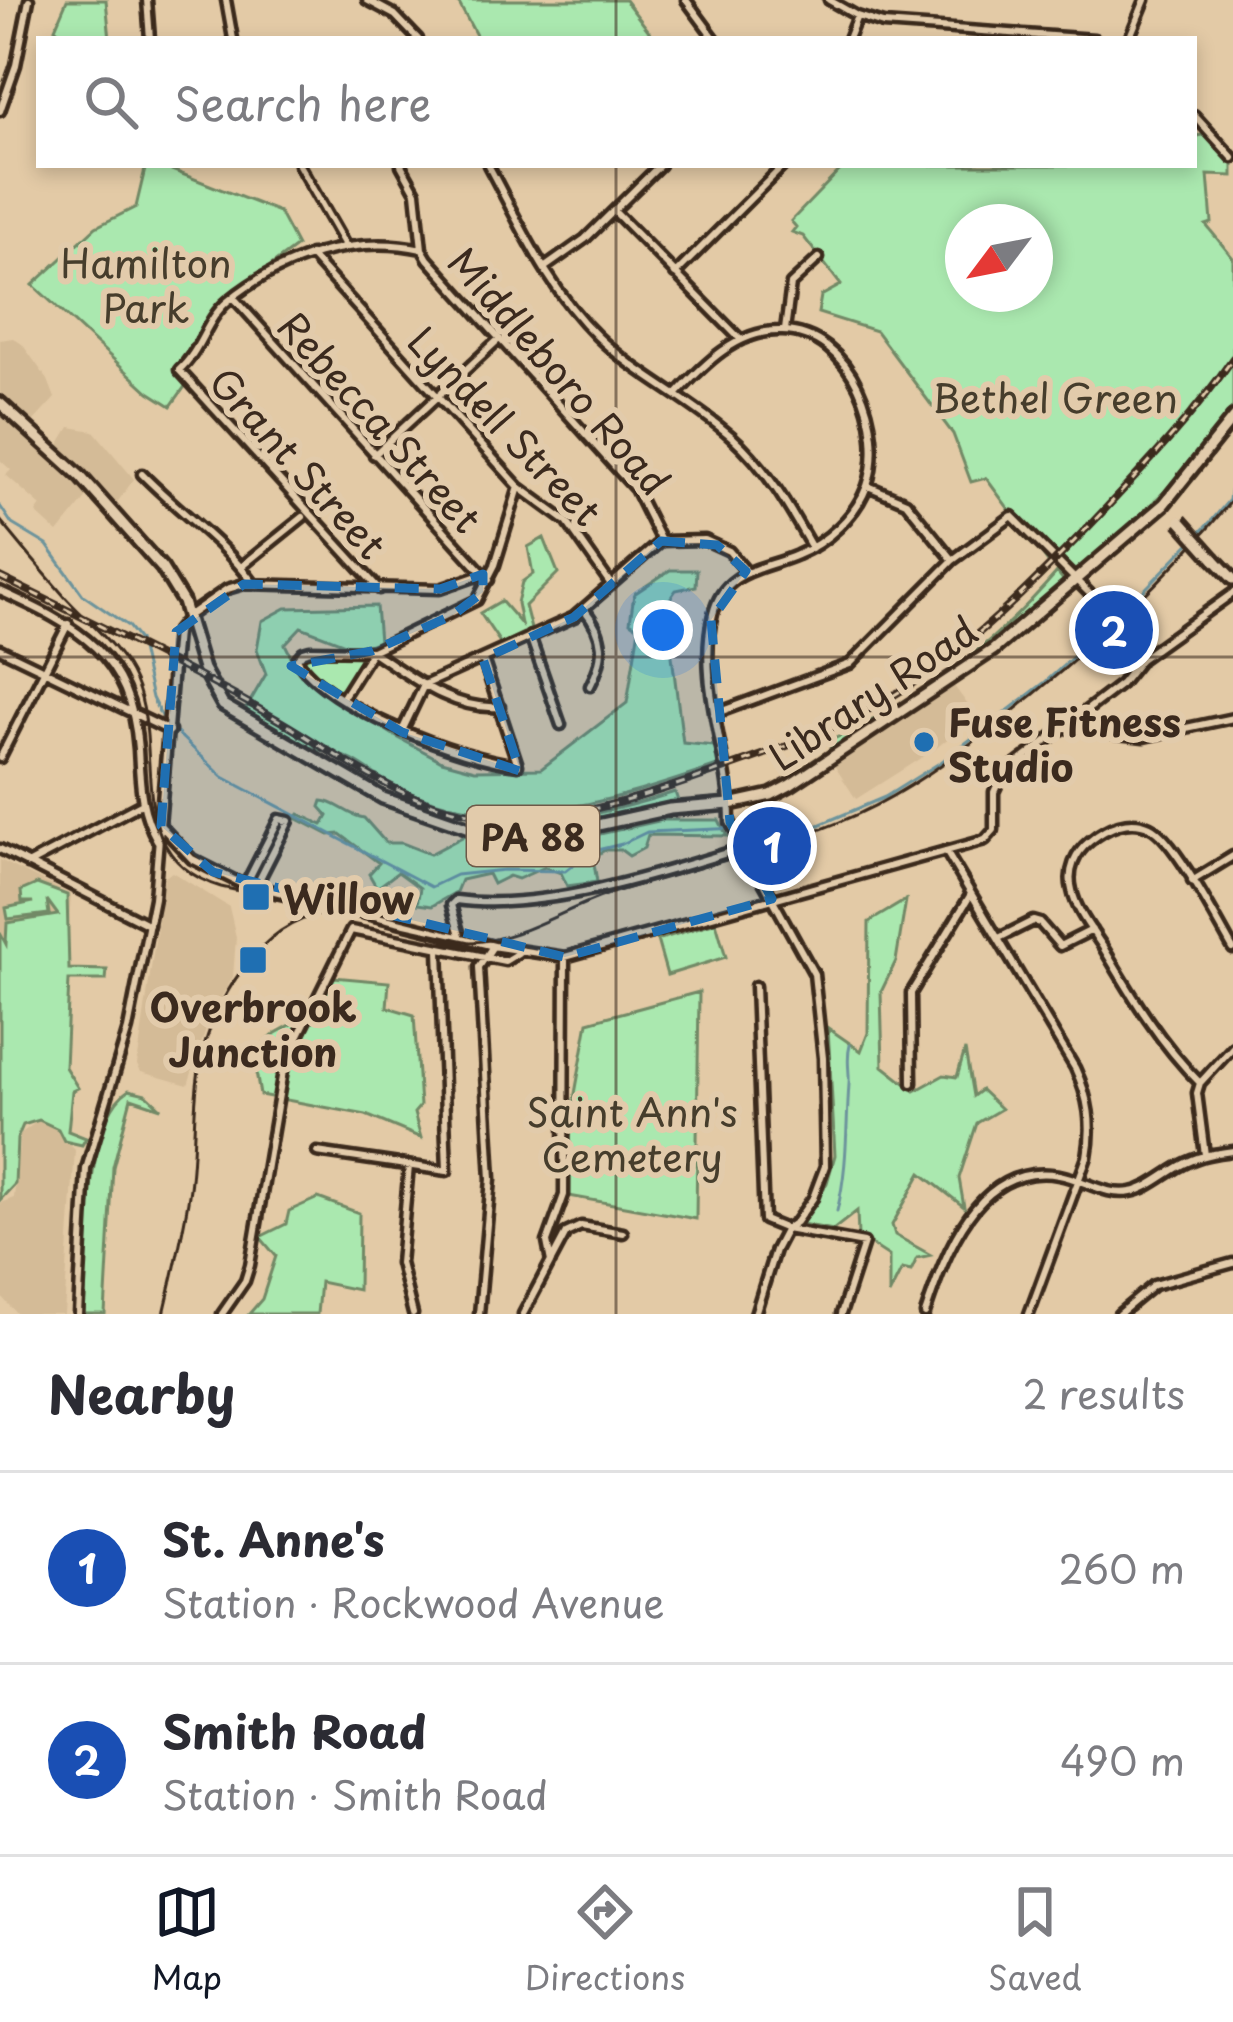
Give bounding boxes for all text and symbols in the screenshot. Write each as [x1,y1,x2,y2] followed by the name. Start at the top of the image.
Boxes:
[36,36,1197,168] search box
[174,68,431,136] text: Search here
[78,69,144,135] icon: search
[945,204,1053,312] north arrow
[60,232,232,336] park label: Hamilton Park
[436,233,684,507] street label: Middleboro Road
[265,297,497,545] street label: Rebecca Street
[395,312,617,538] street label: Lyndell Street
[196,353,402,571] street label: Grant Street
[932,367,1178,426] park label: Bethel Green
[1075,585,1153,675] pin: 2
[633,600,693,660] your location
[756,600,988,784] street label: Library Road
[948,691,1181,795] place label: Fuse Fitness Studio
[911,729,937,755] marker: Fuse Fitness Studio
[733,801,811,891] pin: 1
[467,806,599,866] road number: PA 88
[283,868,414,927] place label: Willow
[240,881,272,913] marker: Willow
[237,944,269,976] marker: Overbrook Junction
[149,976,357,1080] place label: Overbrook Junction
[526,1081,738,1185] park label: Saint Ann's Cemetery
[48,1354,235,1431] text: Nearby
[1023,1363,1185,1422] text: 2 results
[162,1504,385,1572] text: St. Anne's
[78,1538,96,1597] text: 1
[1058,1538,1185,1597] text: 260 m
[162,1572,665,1631] text: Station · Rockwood Avenue
[162,1696,427,1764] text: Smith Road
[73,1730,101,1789] text: 2
[1060,1730,1185,1789] text: 490 m
[162,1764,548,1823] text: Station · Smith Road
[151,1879,222,2001] tab: Map
[525,1879,685,2001] tab: Directions
[988,1879,1082,2001] tab: Saved

